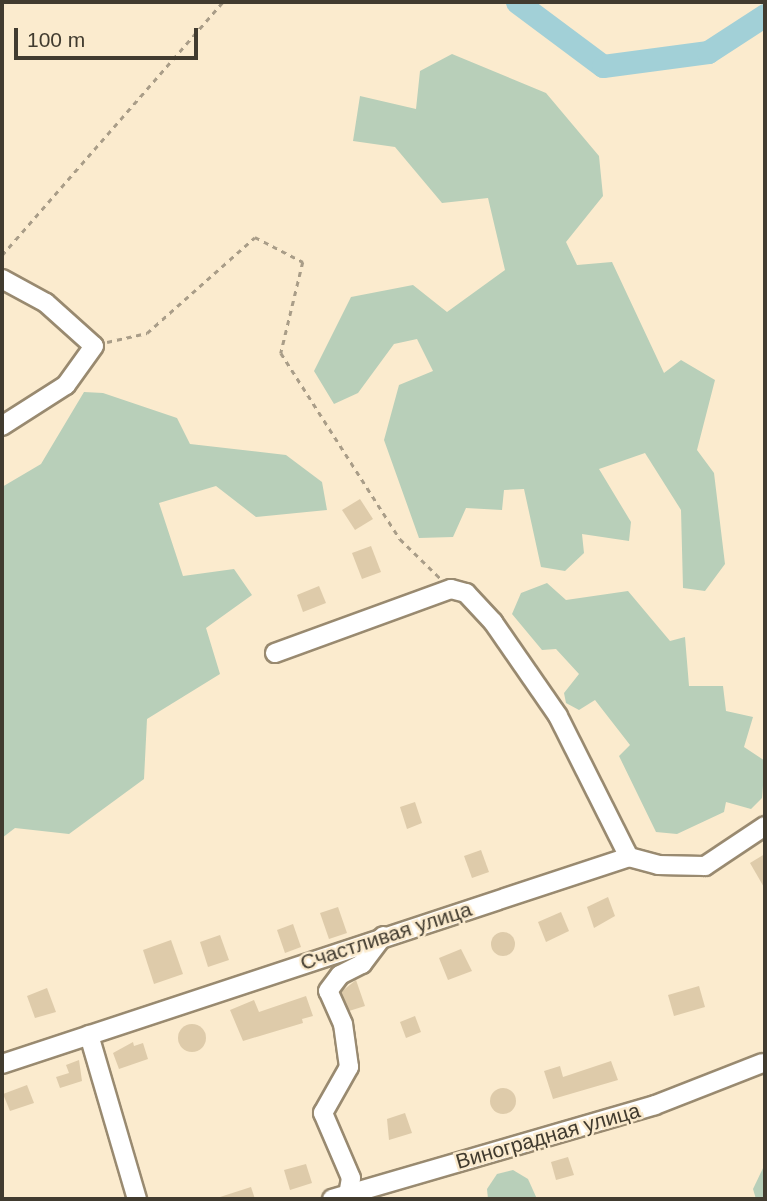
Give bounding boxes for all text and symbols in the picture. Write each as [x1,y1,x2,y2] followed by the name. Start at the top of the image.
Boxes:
[18,14,201,58] scale bar
[27,28,85,51] text: 100 m
[297,896,475,976] street label: Счастливая улица
[453,1098,643,1174] street label: Виноградная улица

